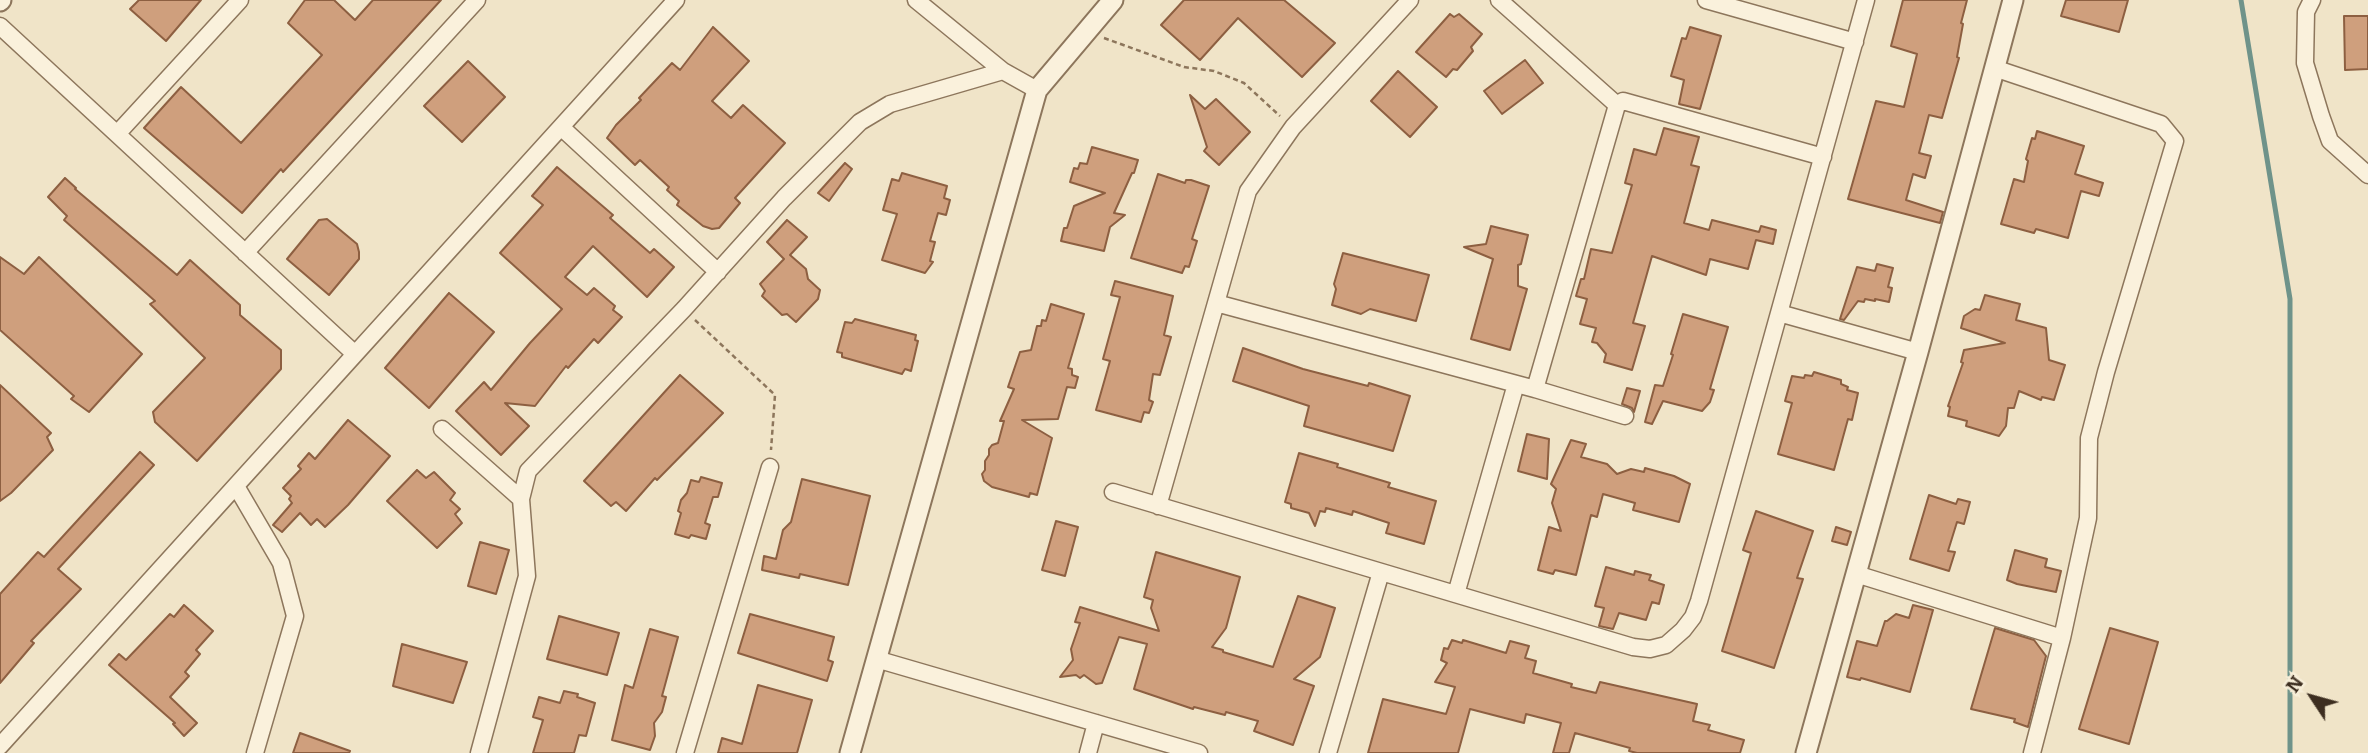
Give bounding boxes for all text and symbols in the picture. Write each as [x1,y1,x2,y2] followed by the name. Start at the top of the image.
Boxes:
[2277,662,2347,732] north arrow
[2281,672,2308,697] text: N

